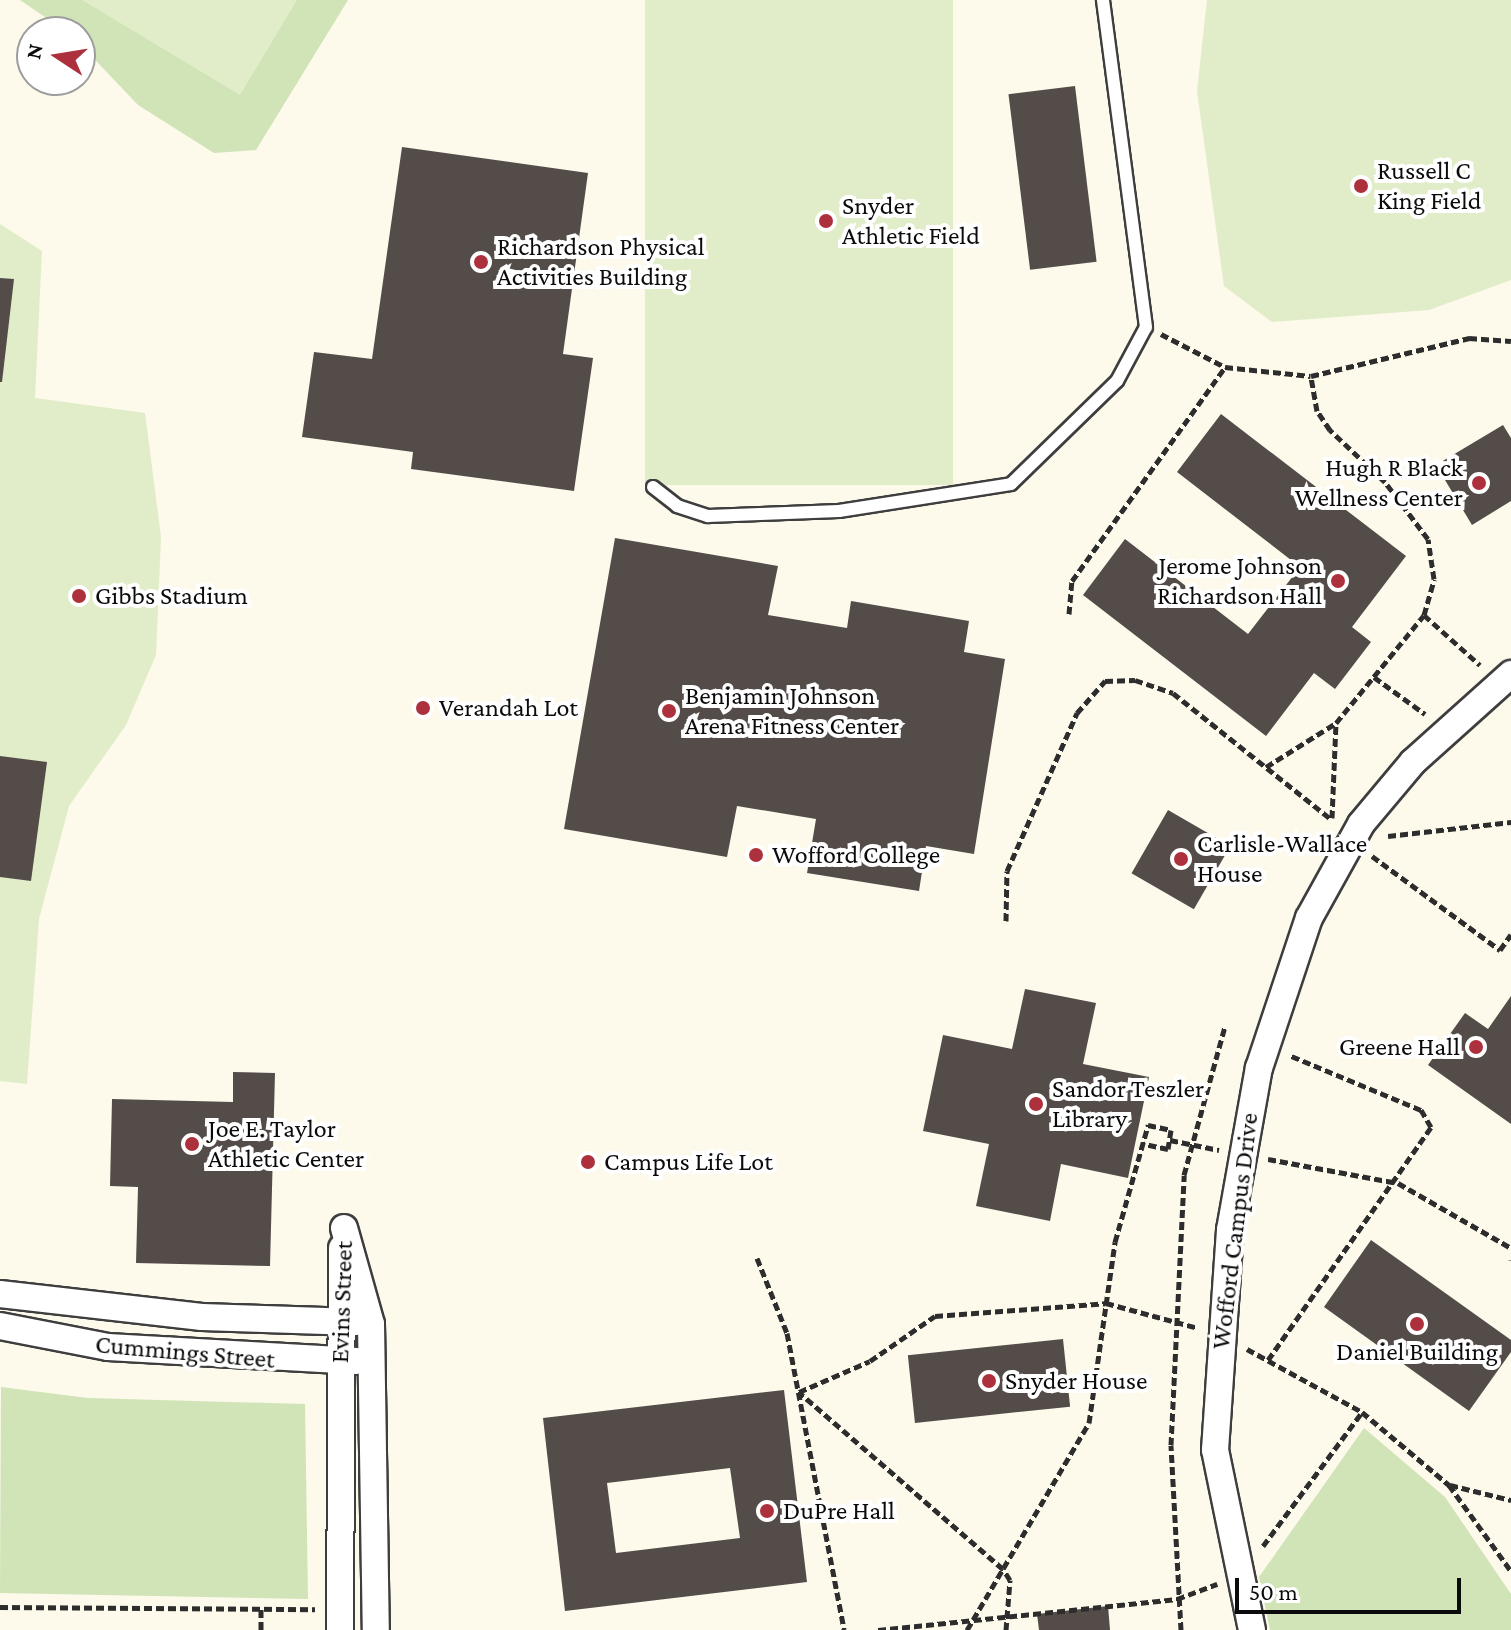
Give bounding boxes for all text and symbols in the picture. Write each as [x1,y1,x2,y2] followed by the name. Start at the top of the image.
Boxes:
[16,16,96,96] north arrow
[20,41,48,61] text: N
[1377,155,1482,216] place label: Russell C King Field
[1352,177,1370,195] marker: Russell C King Field
[842,190,980,252] place label: Snyder Athletic Field
[817,212,835,230] marker: Snyder Athletic Field
[497,231,705,292] place label: Richardson Physical Activities Building
[472,253,490,271] marker: Richardson Physical Activities Building
[1295,452,1463,514] place label: Hugh R Black Wellness Center
[1470,474,1488,492] marker: Hugh R Black Wellness Center
[1157,550,1322,612] place label: Jerome Johnson Richardson Hall
[1329,572,1347,590] marker: Jerome Johnson Richardson Hall
[95,580,248,612] place label: Gibbs Stadium
[70,587,88,605] marker: Gibbs Stadium
[685,680,899,742] place label: Benjamin Johnson Arena Fitness Center
[439,692,578,724] place label: Verandah Lot
[414,699,432,717] marker: Verandah Lot
[660,702,678,720] marker: Benjamin Johnson Arena Fitness Center
[1197,828,1367,890] place label: Carlisle-Wallace House
[772,839,940,871] place label: Wofford College
[747,846,765,864] marker: Wofford College
[1172,850,1190,868] marker: Carlisle-Wallace House
[1339,1031,1460,1063] place label: Greene Hall
[1467,1038,1485,1056] marker: Greene Hall
[1052,1073,1204,1134] place label: Sandor Teszler Library
[1027,1095,1045,1113] marker: Sandor Teszler Library
[1205,1111,1265,1351] street label: Wofford Campus Drive
[208,1113,364,1174] place label: Joe E. Taylor Athletic Center
[183,1135,201,1153] marker: Joe E. Taylor Athletic Center
[604,1146,773,1178] place label: Campus Life Lot
[579,1153,597,1171] marker: Campus Life Lot
[324,1240,360,1364] street label: Evins Street
[1408,1315,1426,1333] marker: Daniel Building
[94,1329,276,1375] street label: Cummings Street
[1336,1336,1498,1368] place label: Daniel Building
[1005,1365,1147,1397] place label: Snyder House
[980,1372,998,1390] marker: Snyder House
[783,1495,895,1527] place label: DuPre Hall
[758,1502,776,1520] marker: DuPre Hall
[1239,1562,1465,1612] scale bar
[1249,1578,1298,1605] text: 50 m

